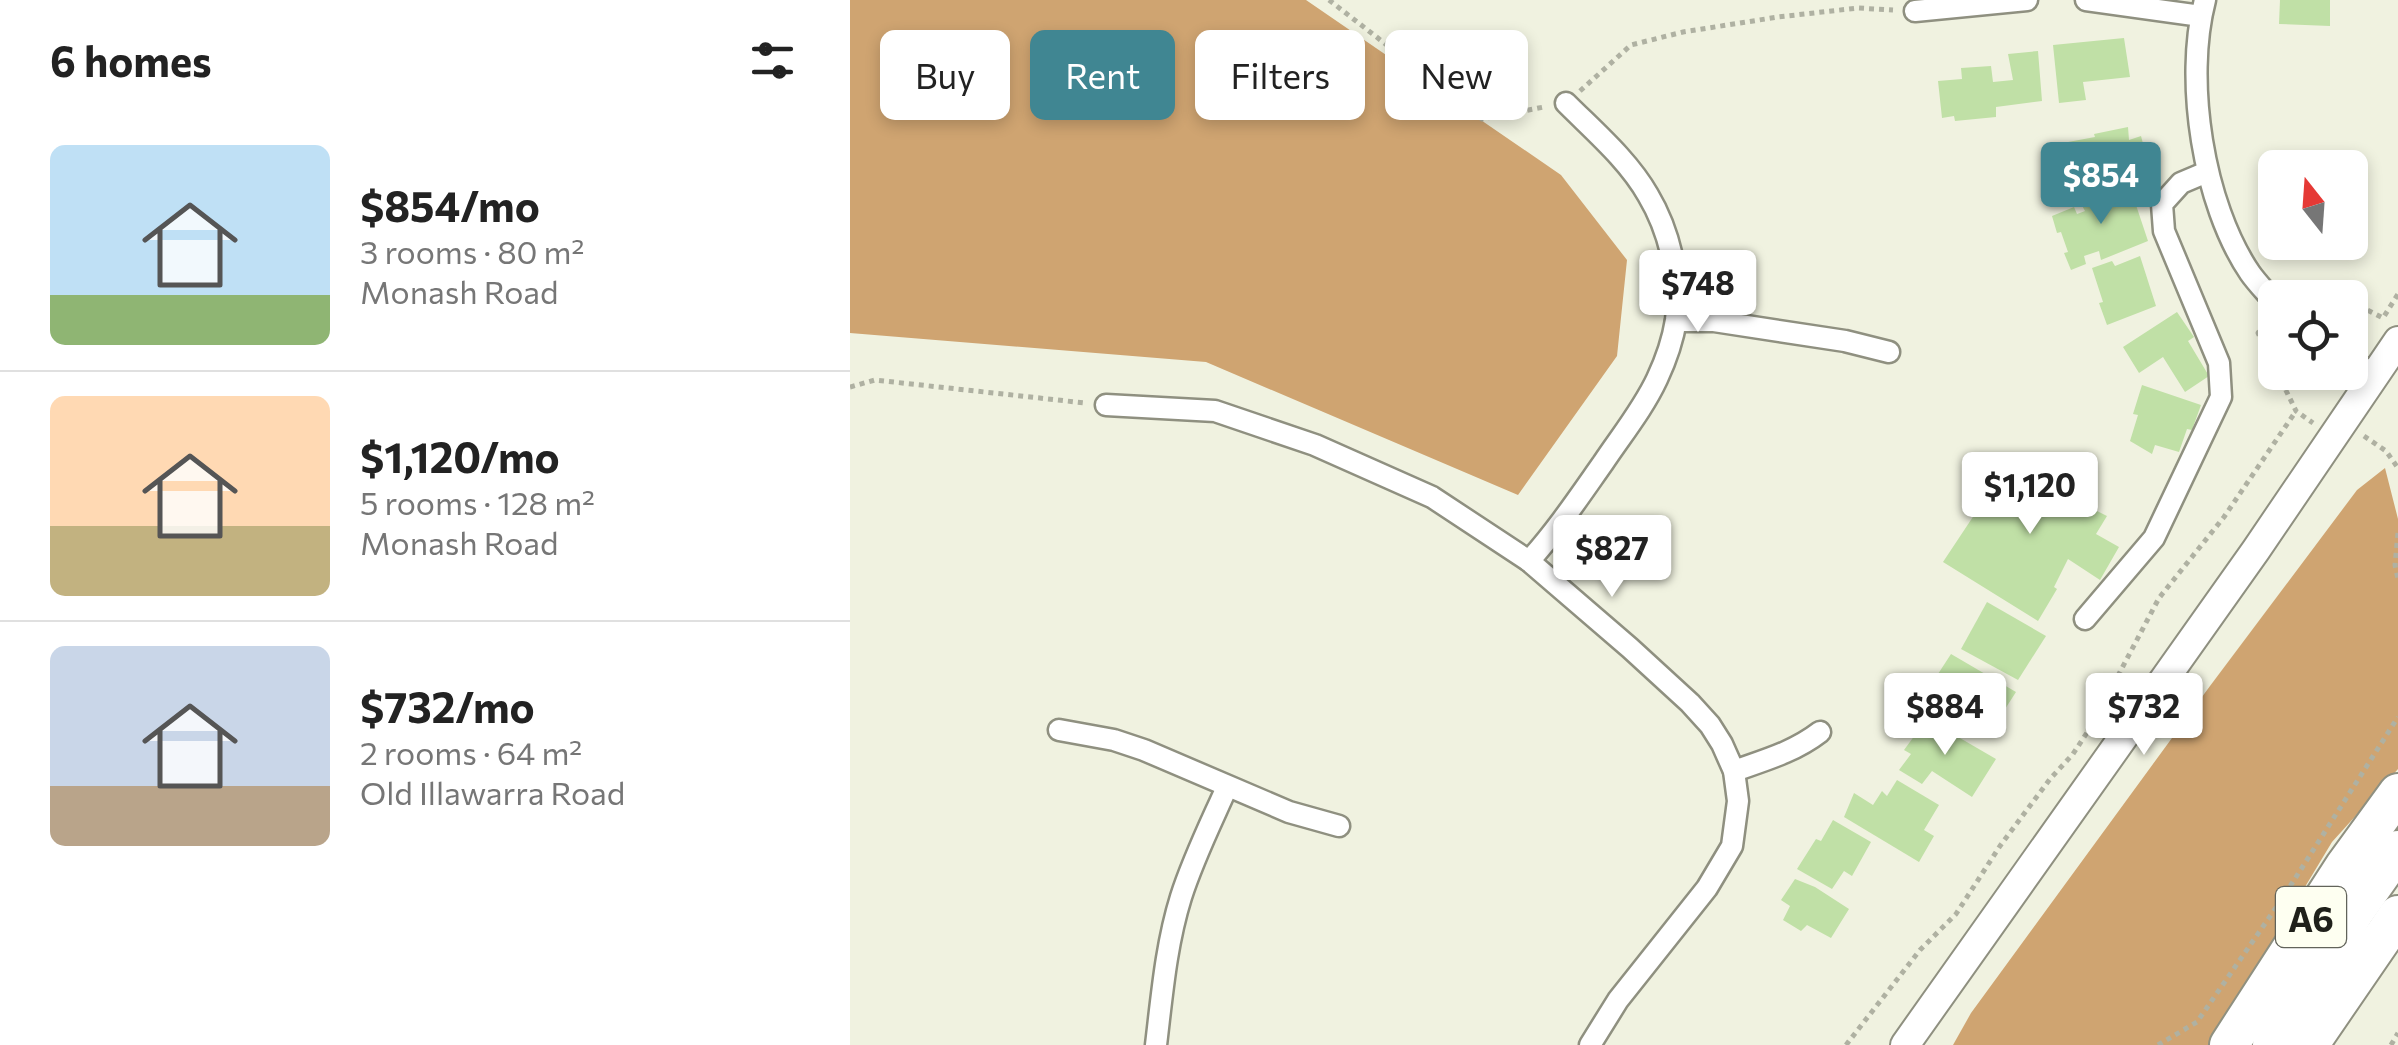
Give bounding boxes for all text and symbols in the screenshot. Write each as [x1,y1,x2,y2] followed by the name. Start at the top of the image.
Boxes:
[880,30,1010,120] chip: Buy
[1030,30,1175,120] chip: Rent
[1195,30,1365,120] chip: Filters
[1385,30,1528,120] chip: New
[745,33,800,88] icon: filters
[50,34,212,86] text: 6 homes
[2042,142,2160,227] pin: $854
[2258,150,2368,260] north arrow
[2258,150,2368,390] map controls
[2063,154,2139,194] text: $854
[360,179,540,231] text: $854/mo
[130,185,250,305] icon: home
[360,231,584,271] text: 3 rooms · 80 m²
[1639,250,1757,335] pin: $748
[1661,262,1735,302] text: $748
[360,271,559,311] text: Monash Road
[2258,280,2368,390] button: locate
[360,430,560,482] text: $1,120/mo
[130,436,250,556] icon: home
[1949,452,2111,537] pin: $1,120
[1984,464,2076,504] text: $1,120
[360,482,595,522] text: 5 rooms · 128 m²
[1553,515,1671,600] pin: $827
[360,522,559,562] text: Monash Road
[1575,527,1649,567] text: $827
[1886,673,2004,758] pin: $884
[2085,673,2203,758] pin: $732
[360,680,535,732] text: $732/mo
[1906,685,1984,725] text: $884
[2108,685,2180,725] text: $732
[130,686,250,806] icon: home
[360,732,582,772] text: 2 rooms · 64 m²
[360,772,625,812] text: Old Illawarra Road
[2276,887,2346,947] road number: A6

